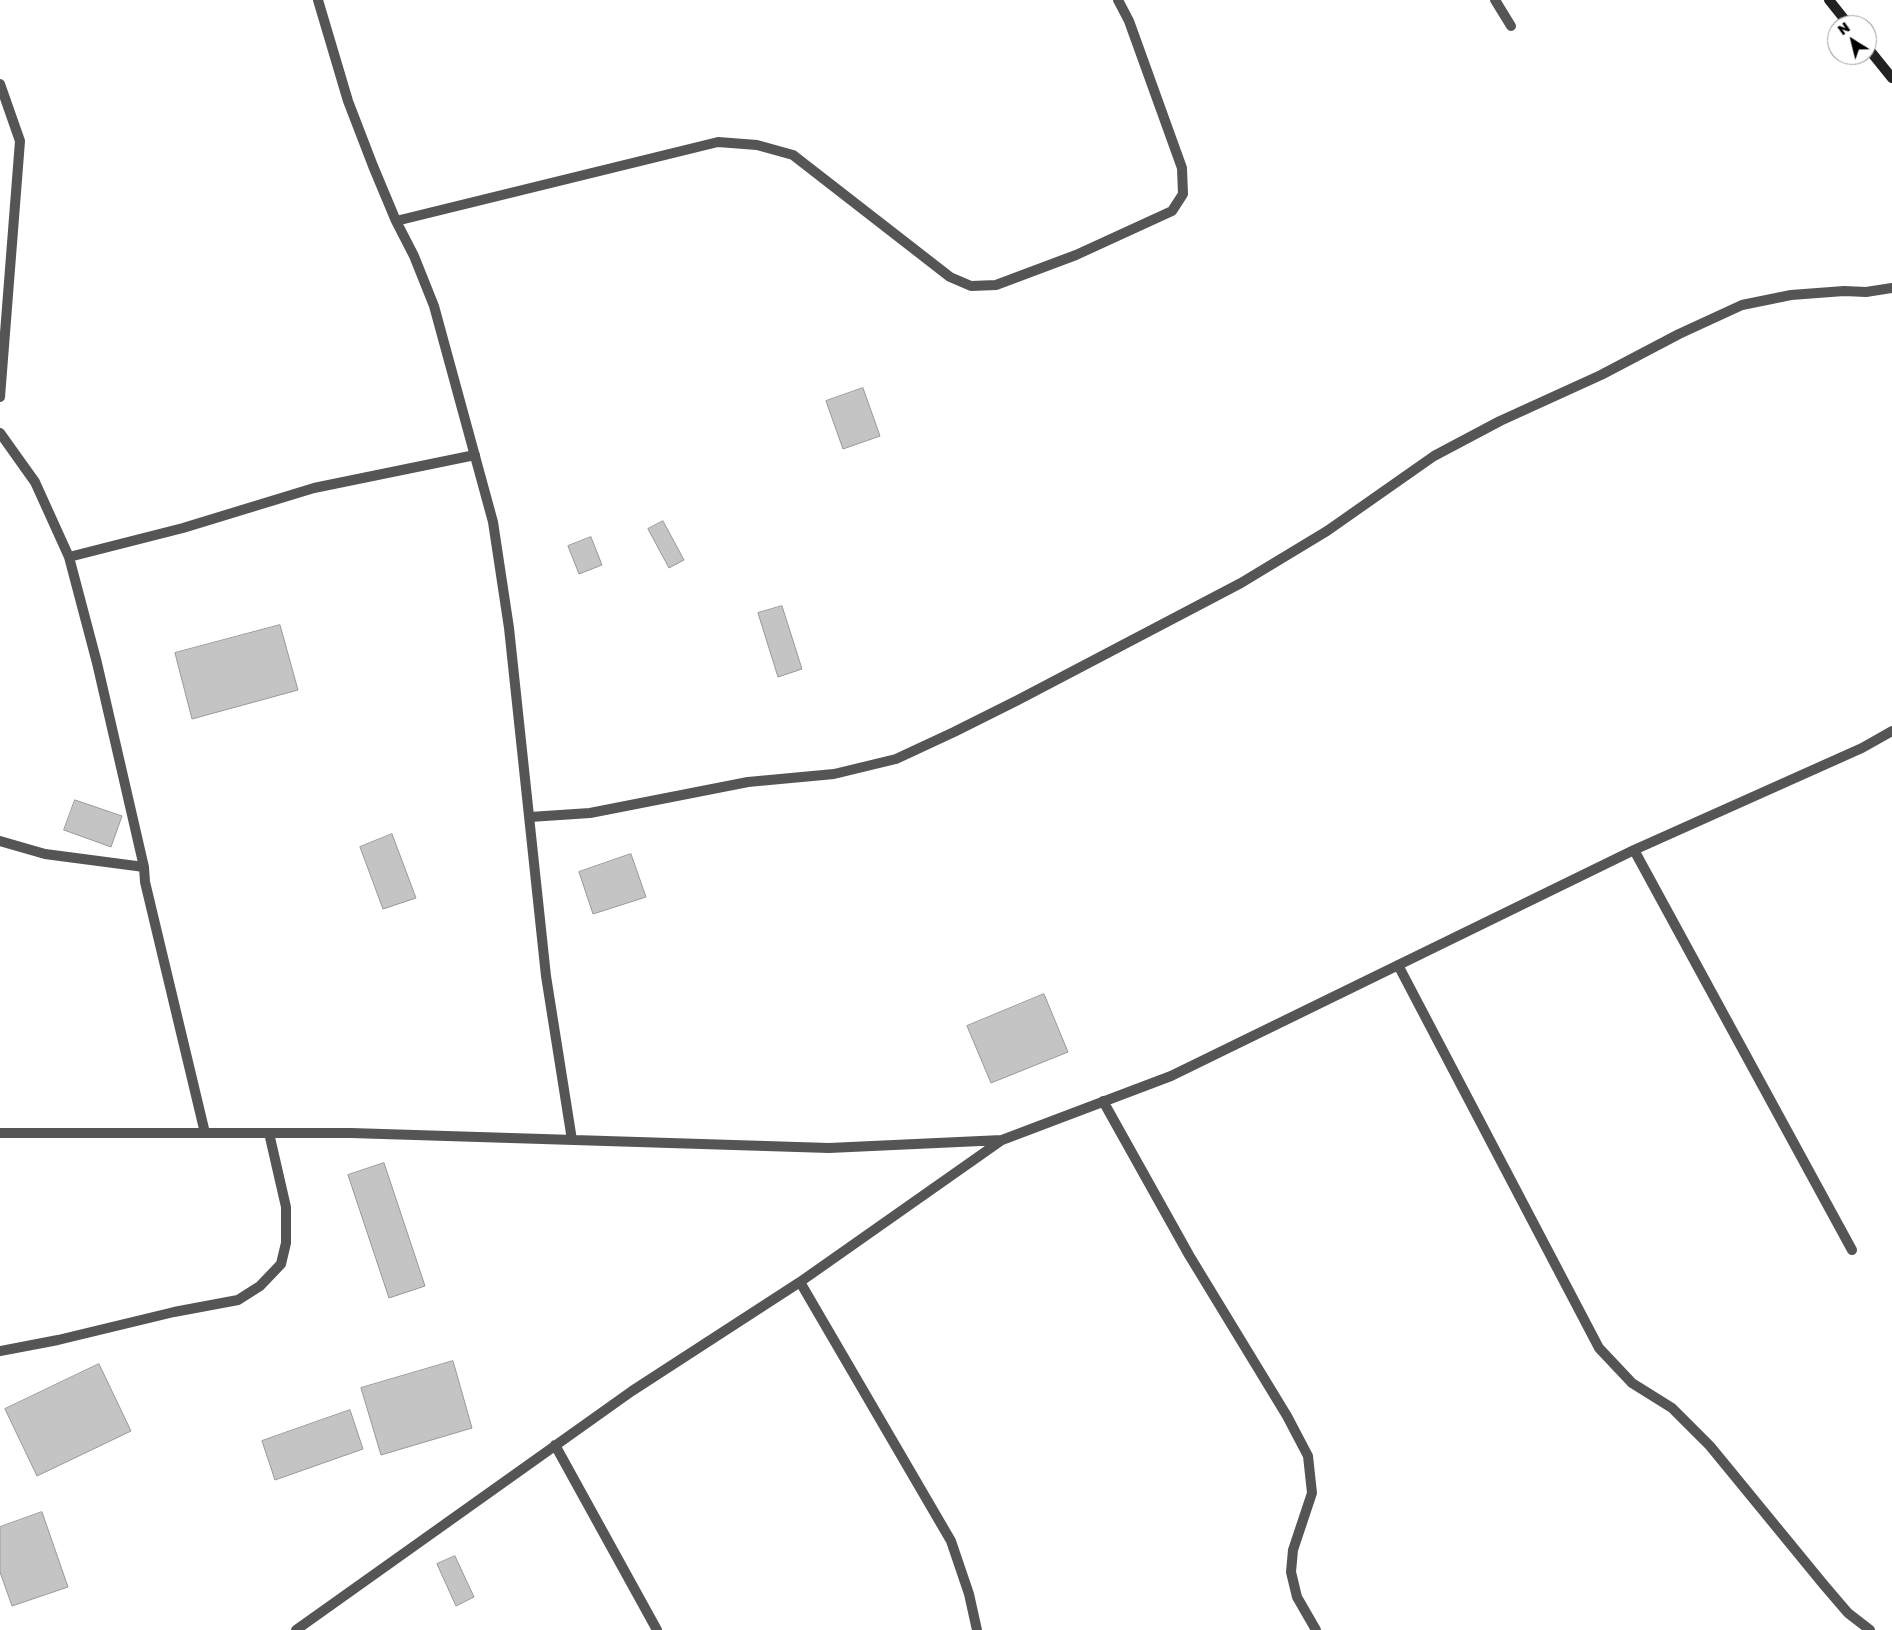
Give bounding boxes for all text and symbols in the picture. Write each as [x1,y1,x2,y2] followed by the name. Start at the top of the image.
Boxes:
[1827,15,1877,65] north arrow
[1834,18,1853,38] text: N

